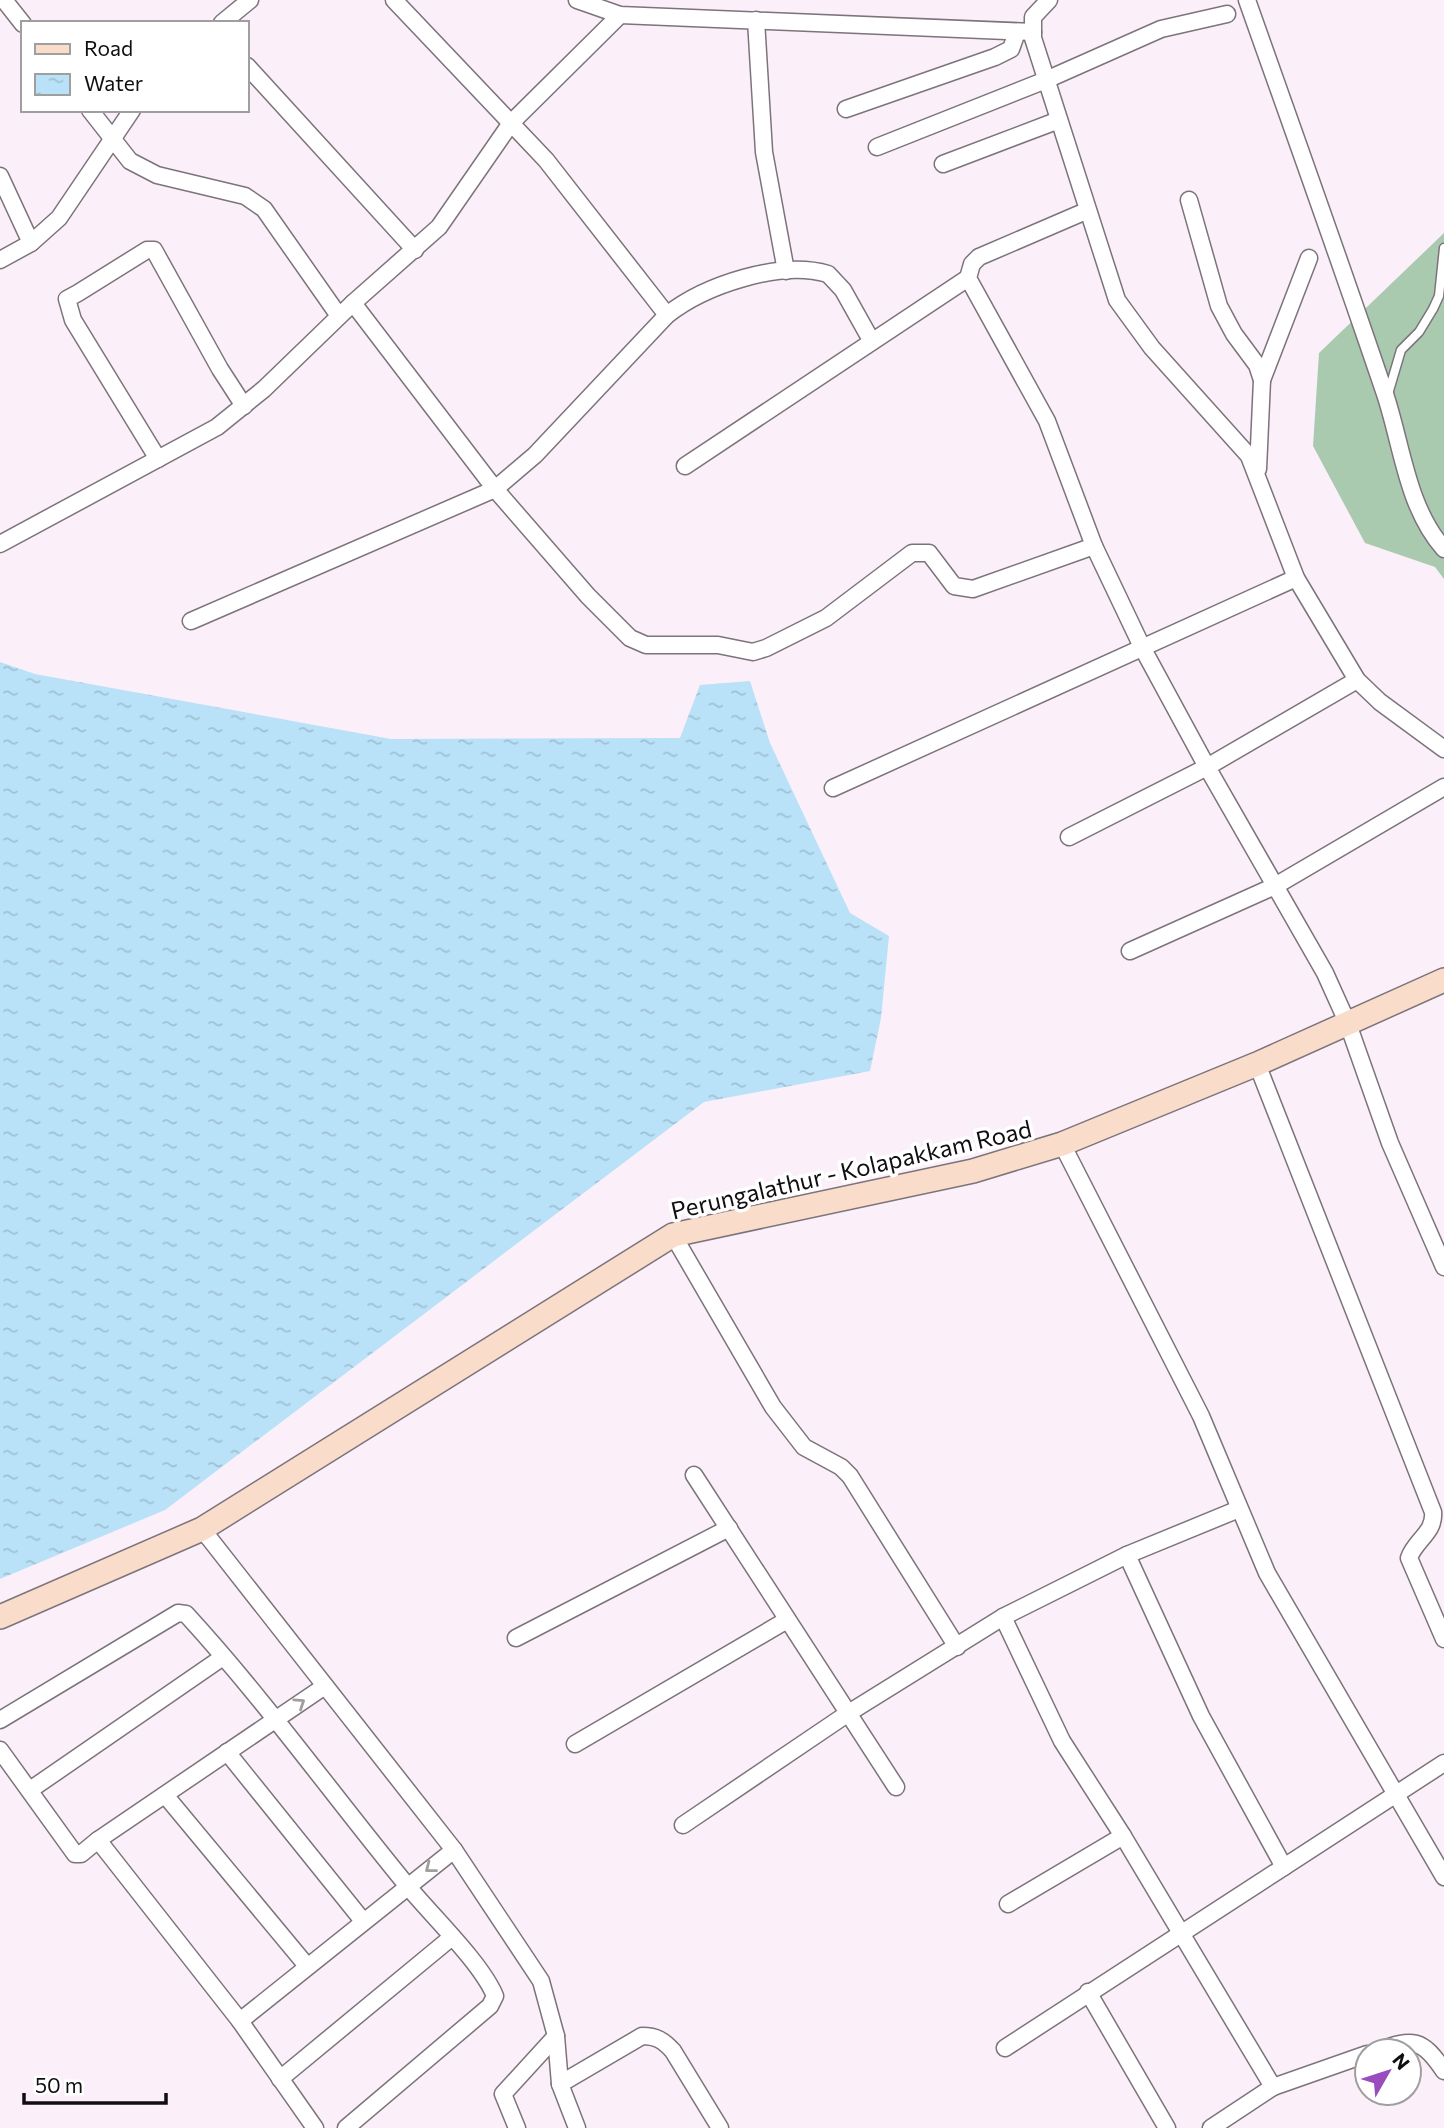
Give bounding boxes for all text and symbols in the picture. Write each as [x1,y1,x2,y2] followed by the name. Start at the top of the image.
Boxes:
[21,21,248,112] legend
[84,35,133,60] text: Road
[84,70,143,95] text: Water
[668,1113,1034,1225] street label: Perungalathur - Kolapakkam Road
[292,1699,305,1711] one-way arrow
[426,1859,438,1872] one-way arrow
[1353,2037,1423,2107] north arrow
[1388,2048,1415,2074] text: N
[24,2062,166,2106] scale bar
[35,2072,83,2097] text: 50 m

